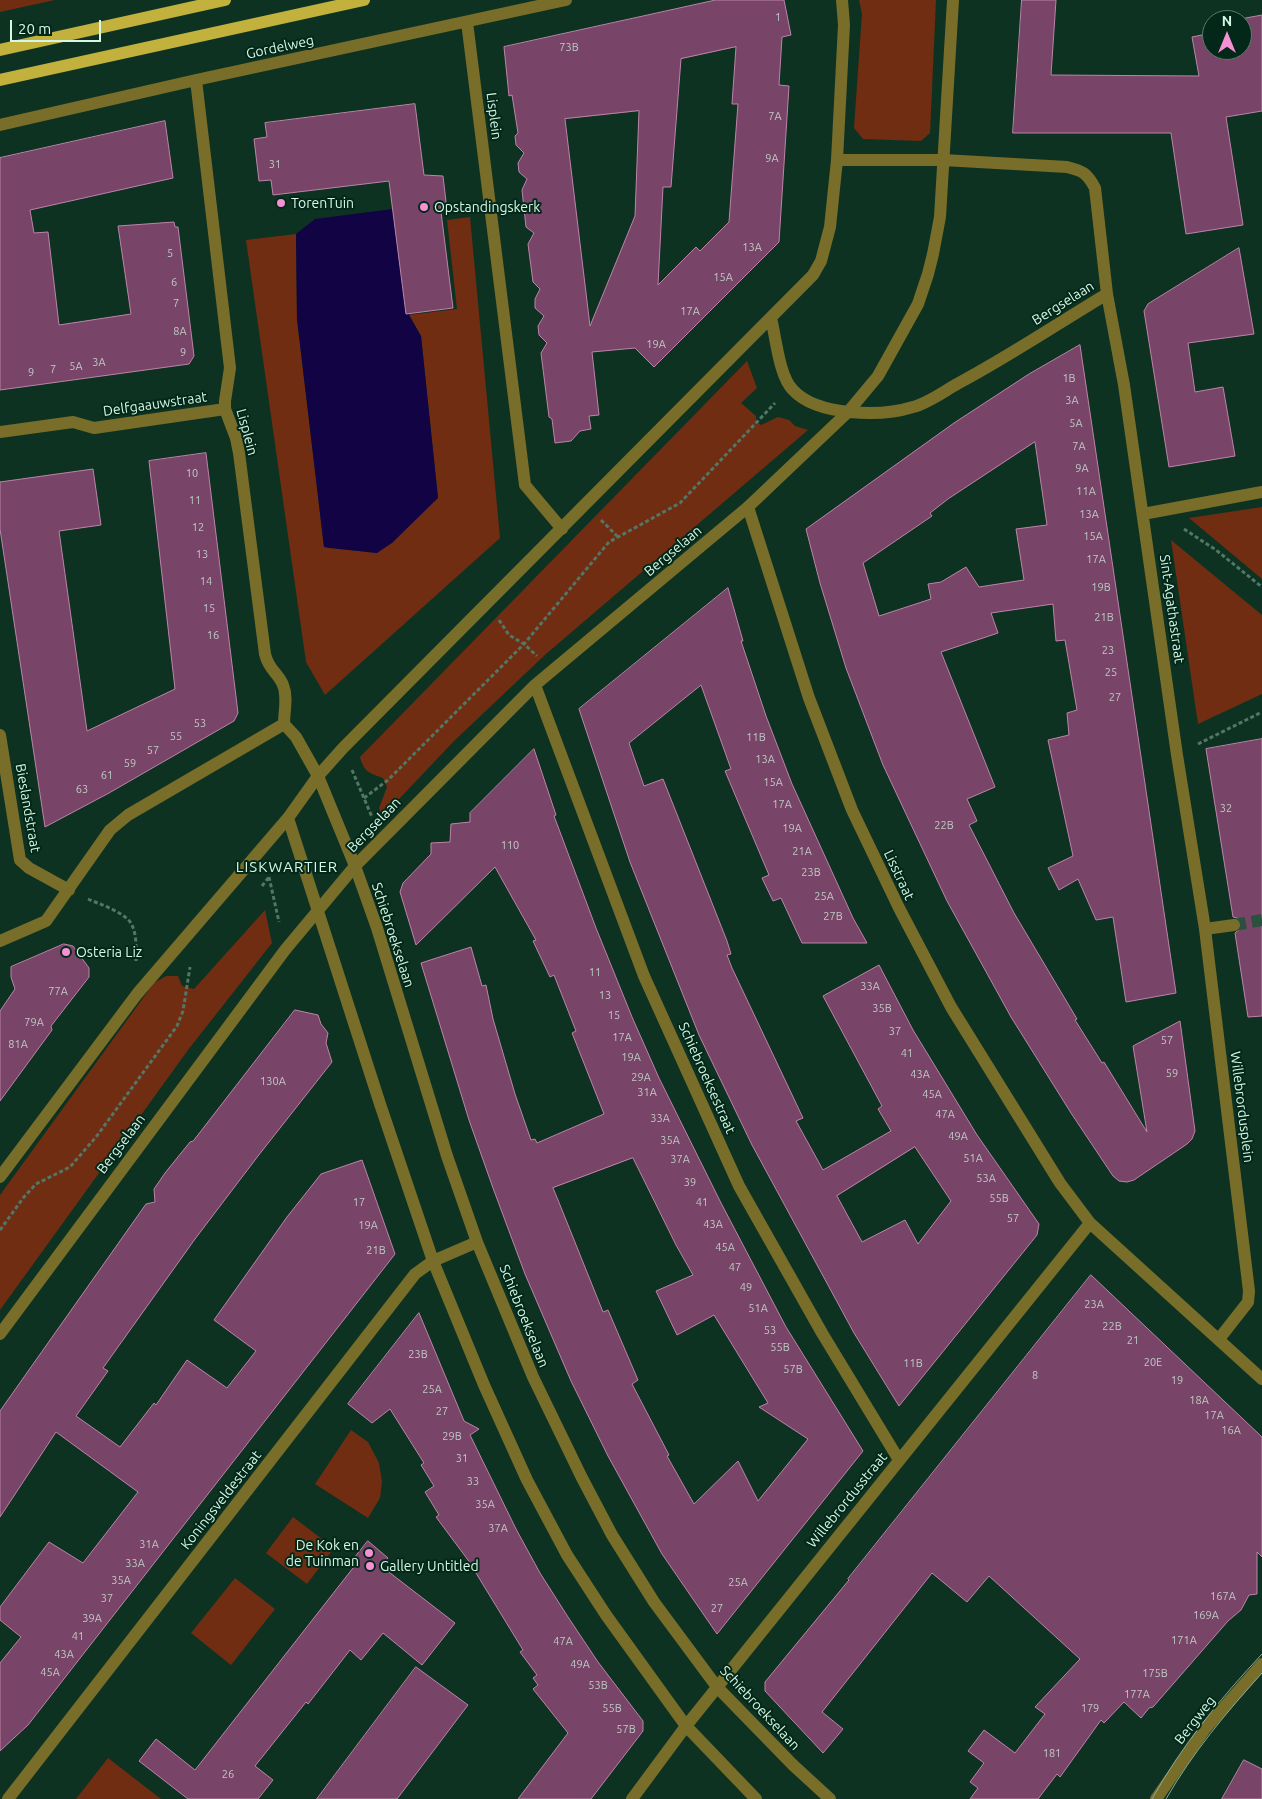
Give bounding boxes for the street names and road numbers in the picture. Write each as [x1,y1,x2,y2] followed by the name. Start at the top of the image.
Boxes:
[245,32,315,62] street label: Gordelweg
[483,91,505,141] street label: Lisplein
[1029,277,1097,329] street label: Bergselaan
[102,388,208,420] street label: Delfgaauwstraat
[233,407,261,457] street label: Lisplein
[641,522,705,580] street label: Bergselaan
[1156,554,1188,664] street label: Sint-Agathastraat
[12,762,44,854] street label: Bieslandstraat
[344,794,404,856] street label: Bergselaan
[880,847,918,903] street label: Lisstraat
[368,880,418,990] street label: Schiebroekselaan
[675,1020,739,1136] street label: Schiebroeksestraat
[1227,1050,1257,1164] street label: Willebrordusplein
[93,1111,149,1177] street label: Bergselaan
[496,1262,552,1370] street label: Schiebroekselaan
[177,1447,265,1553] street label: Koningsveldestraat
[803,1449,891,1551] street label: Willebrordusstraat
[717,1662,803,1754] street label: Schiebroekselaan
[1171,1693,1219,1747] street label: Bergweg

